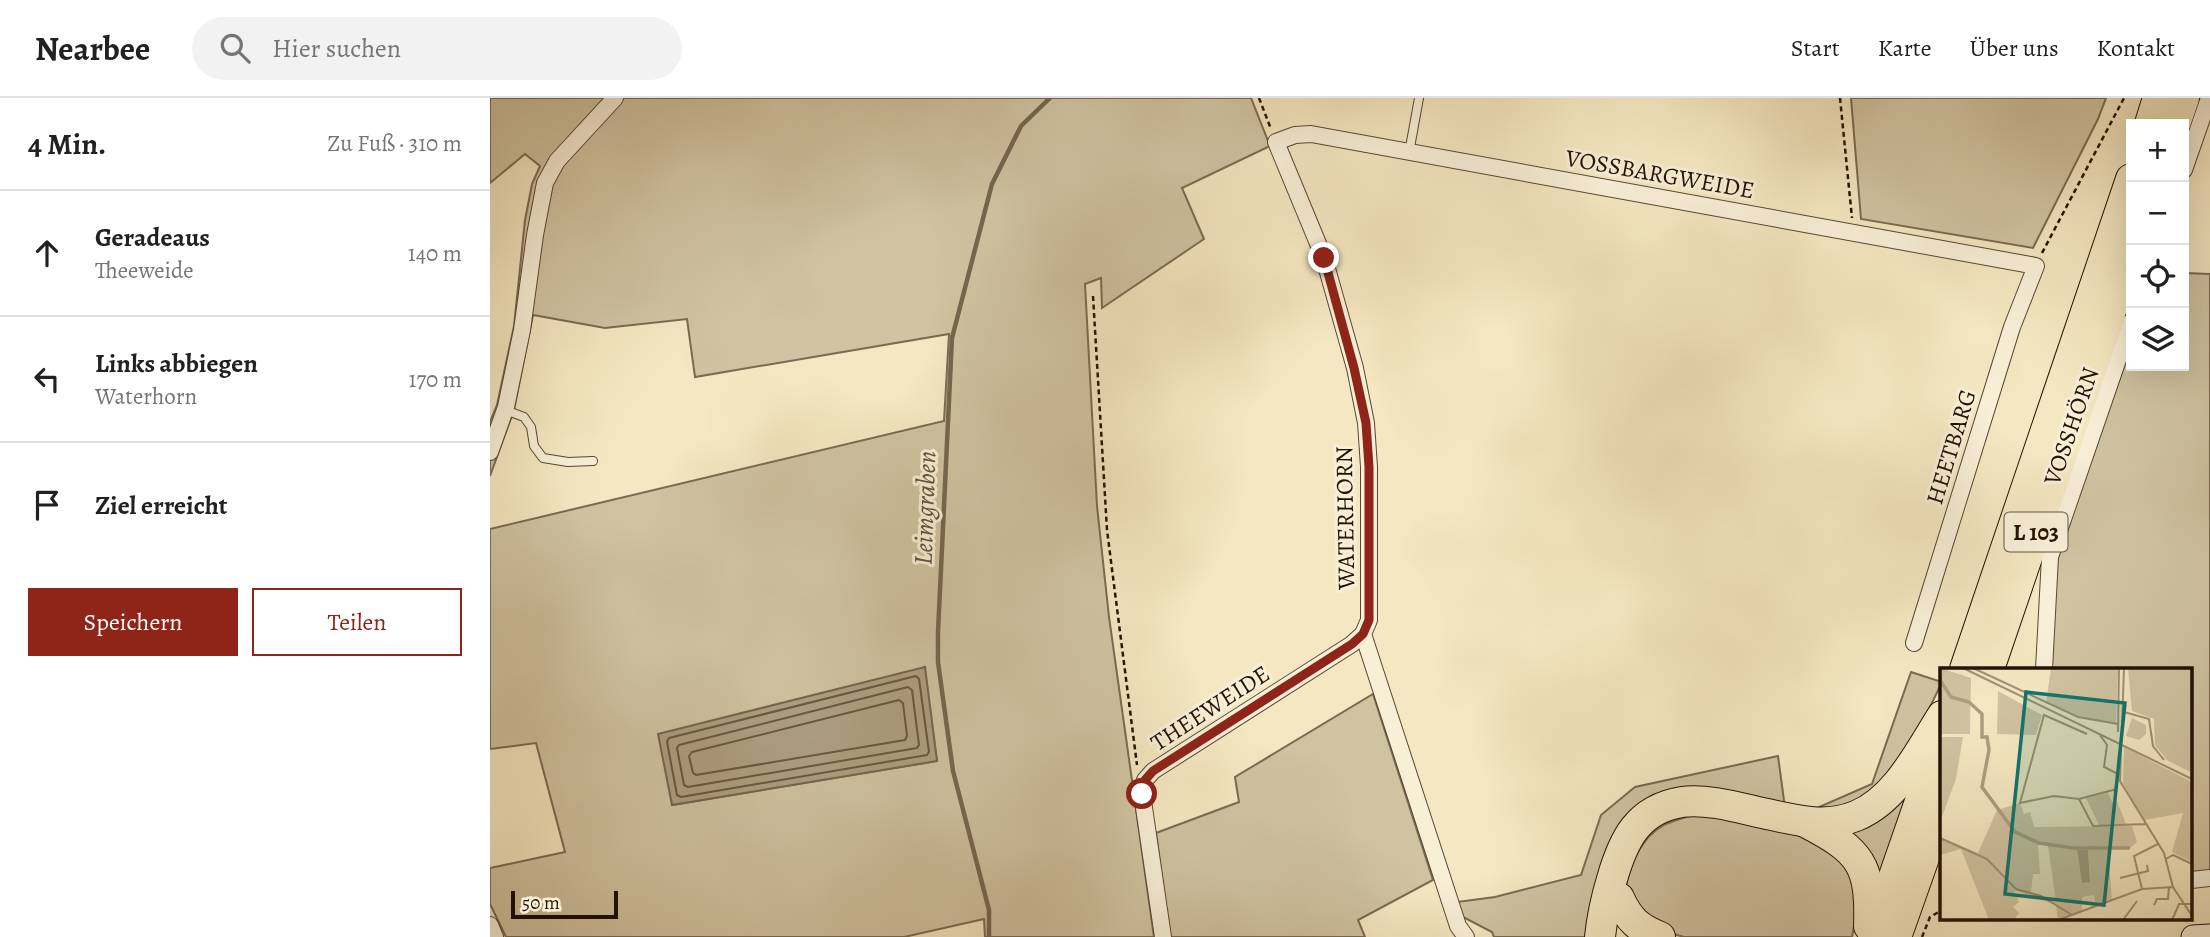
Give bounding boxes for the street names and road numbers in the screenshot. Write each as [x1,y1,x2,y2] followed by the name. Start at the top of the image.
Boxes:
[1562,141,1757,206] street label: VOSSBARGWEIDE
[2036,363,2106,490] street label: VOSSHÖRN
[1918,386,1984,508] street label: HEETBARG
[1328,446,1362,591] street label: WATERHORN
[2004,512,2068,552] road number: L 103
[1144,658,1276,758] street label: THEEWEIDE

